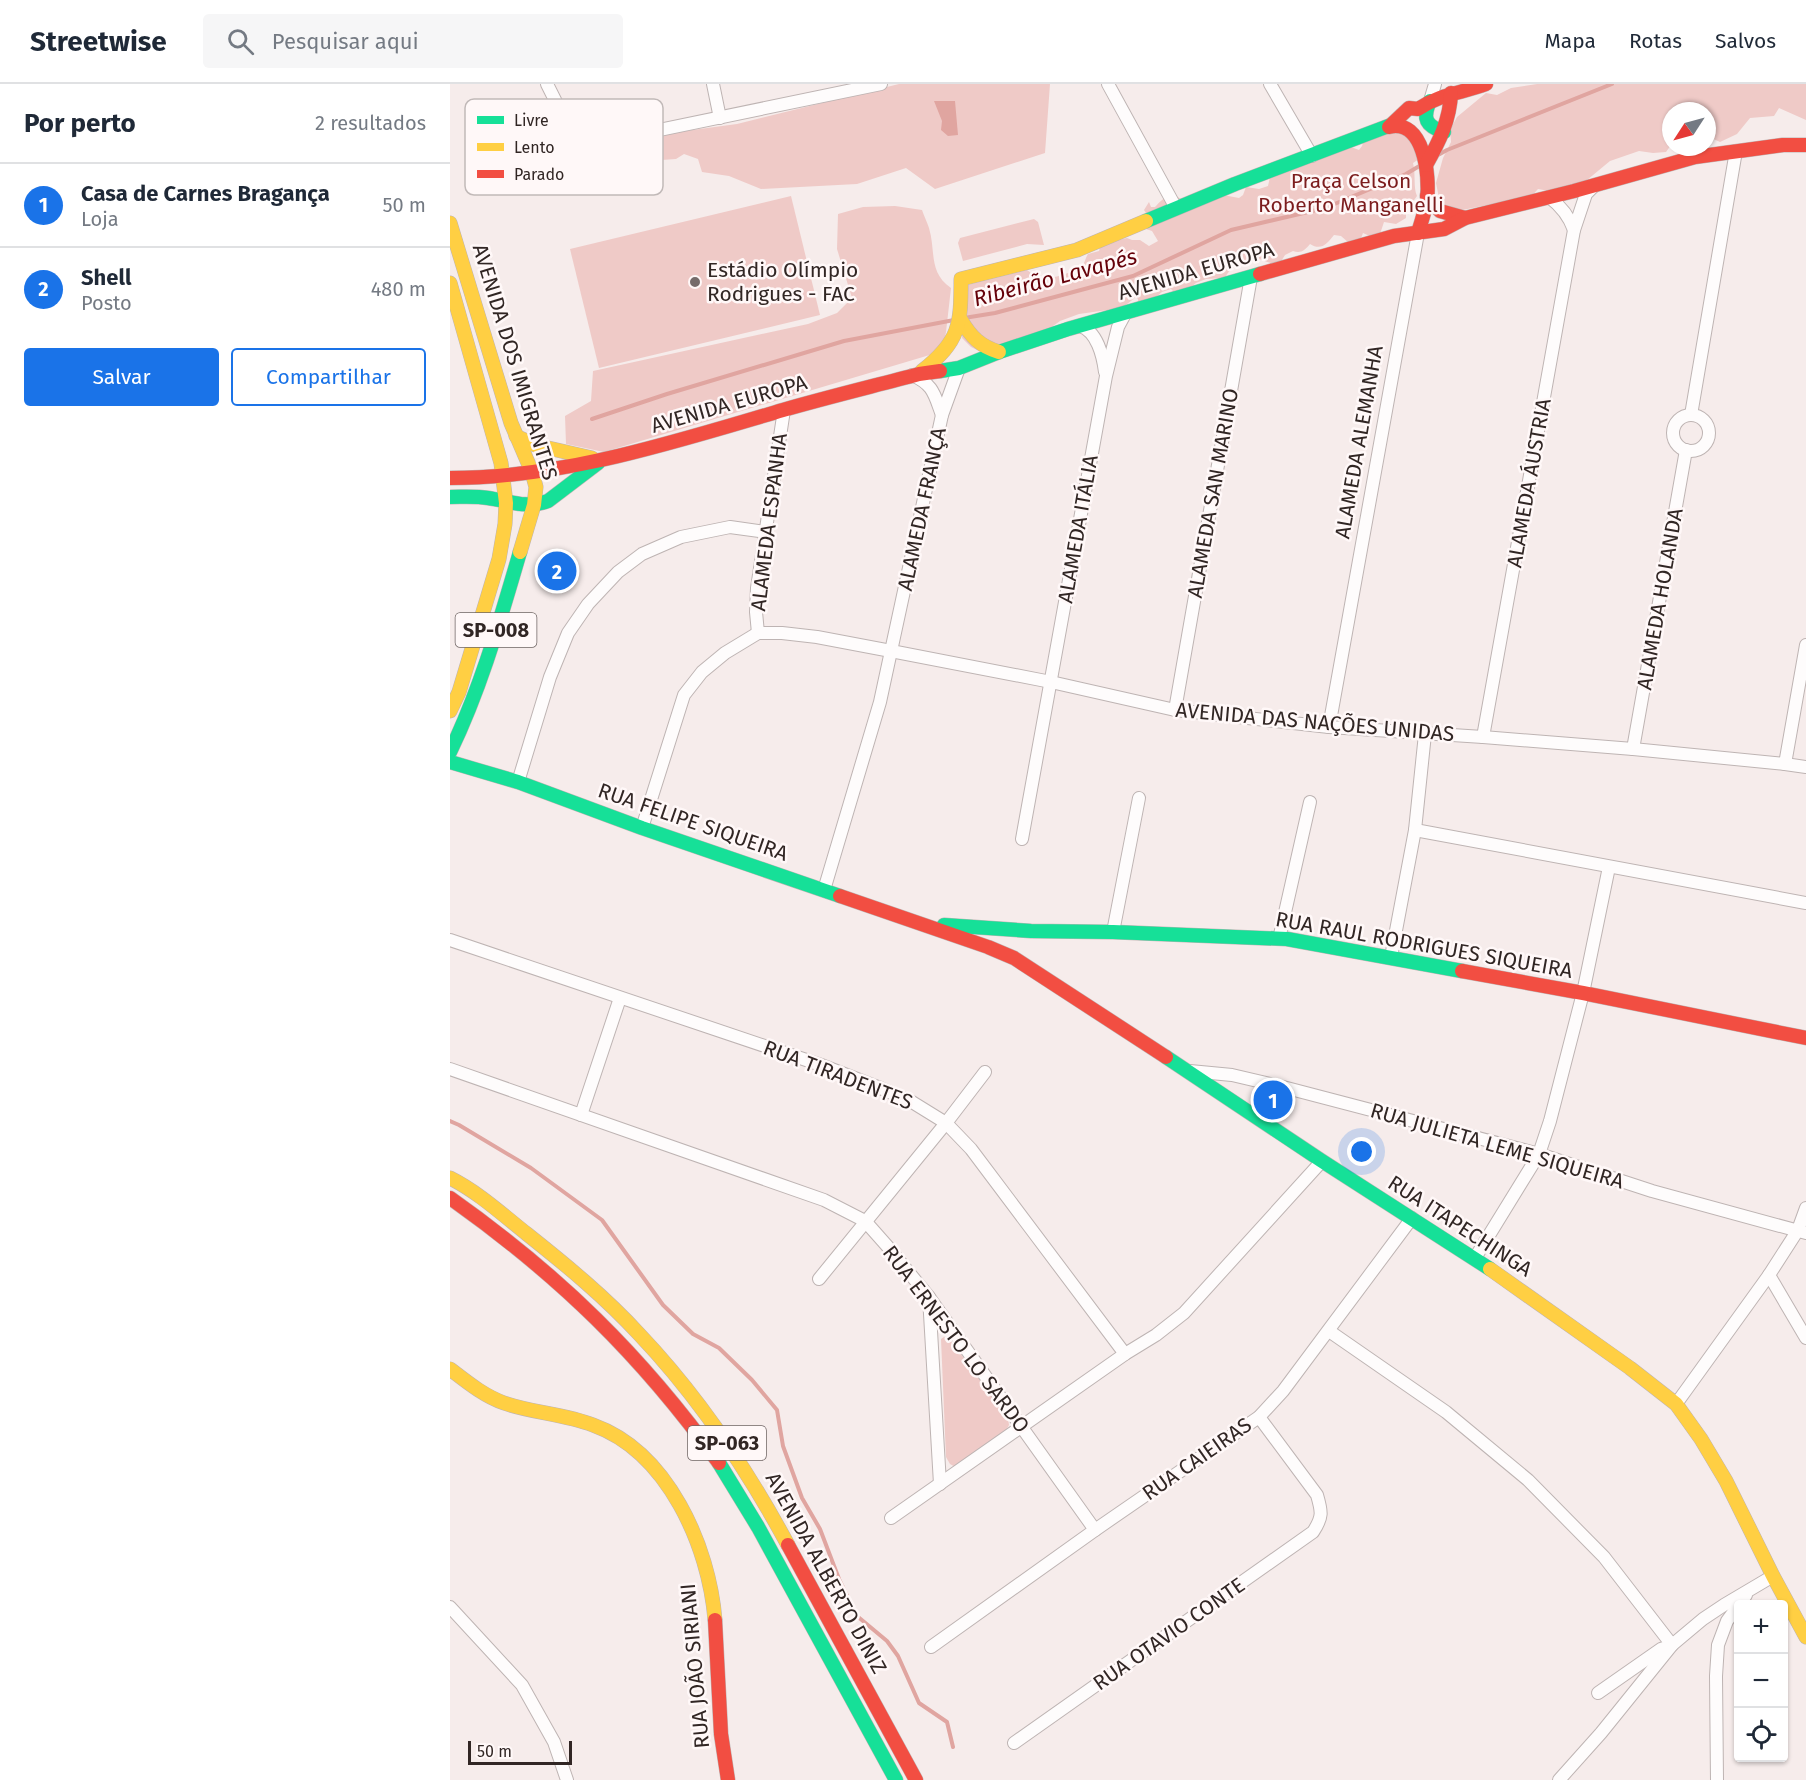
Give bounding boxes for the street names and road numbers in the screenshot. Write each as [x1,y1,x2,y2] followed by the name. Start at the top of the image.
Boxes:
[1115,236,1277,306] street label: AVENIDA EUROPA
[467,241,563,483] street label: AVENIDA DOS IMIGRANTES
[1329,343,1389,541] street label: ALAMEDA ALEMANHA
[648,369,810,439] street label: AVENIDA EUROPA
[1182,386,1244,600] street label: ALAMEDA SAN MARINO
[1501,396,1557,570] street label: ALAMEDA ÁUSTRIA
[892,425,952,593] street label: ALAMEDA FRANÇA
[745,432,793,612] street label: ALAMEDA ESPANHA
[1052,453,1104,605] street label: ALAMEDA ITÁLIA
[1631,506,1689,692] street label: ALAMEDA HOLANDA
[456,613,536,647] road number: SP-008
[1175,697,1455,747] street label: AVENIDA DAS NAÇÕES UNIDAS
[595,777,791,867] street label: RUA FELIPE SIQUEIRA
[1273,906,1575,984] street label: RUA RAUL RODRIGUES SIQUEIRA
[760,1035,916,1115] street label: RUA TIRADENTES
[1367,1097,1627,1195] street label: RUA JULIETA LEME SIQUEIRA
[1383,1170,1537,1282] street label: RUA ITAPECHINGA
[877,1240,1035,1438] street label: RUA ERNESTO LO SARDO
[1137,1412,1257,1506] street label: RUA CAIEIRAS
[688,1426,766,1460] road number: SP-063
[760,1468,892,1678] street label: AVENIDA ALBERTO DINIZ
[1088,1572,1250,1696] street label: RUA OTAVIO CONTE
[675,1582,715,1750] street label: RUA JOÃO SIRIANI

